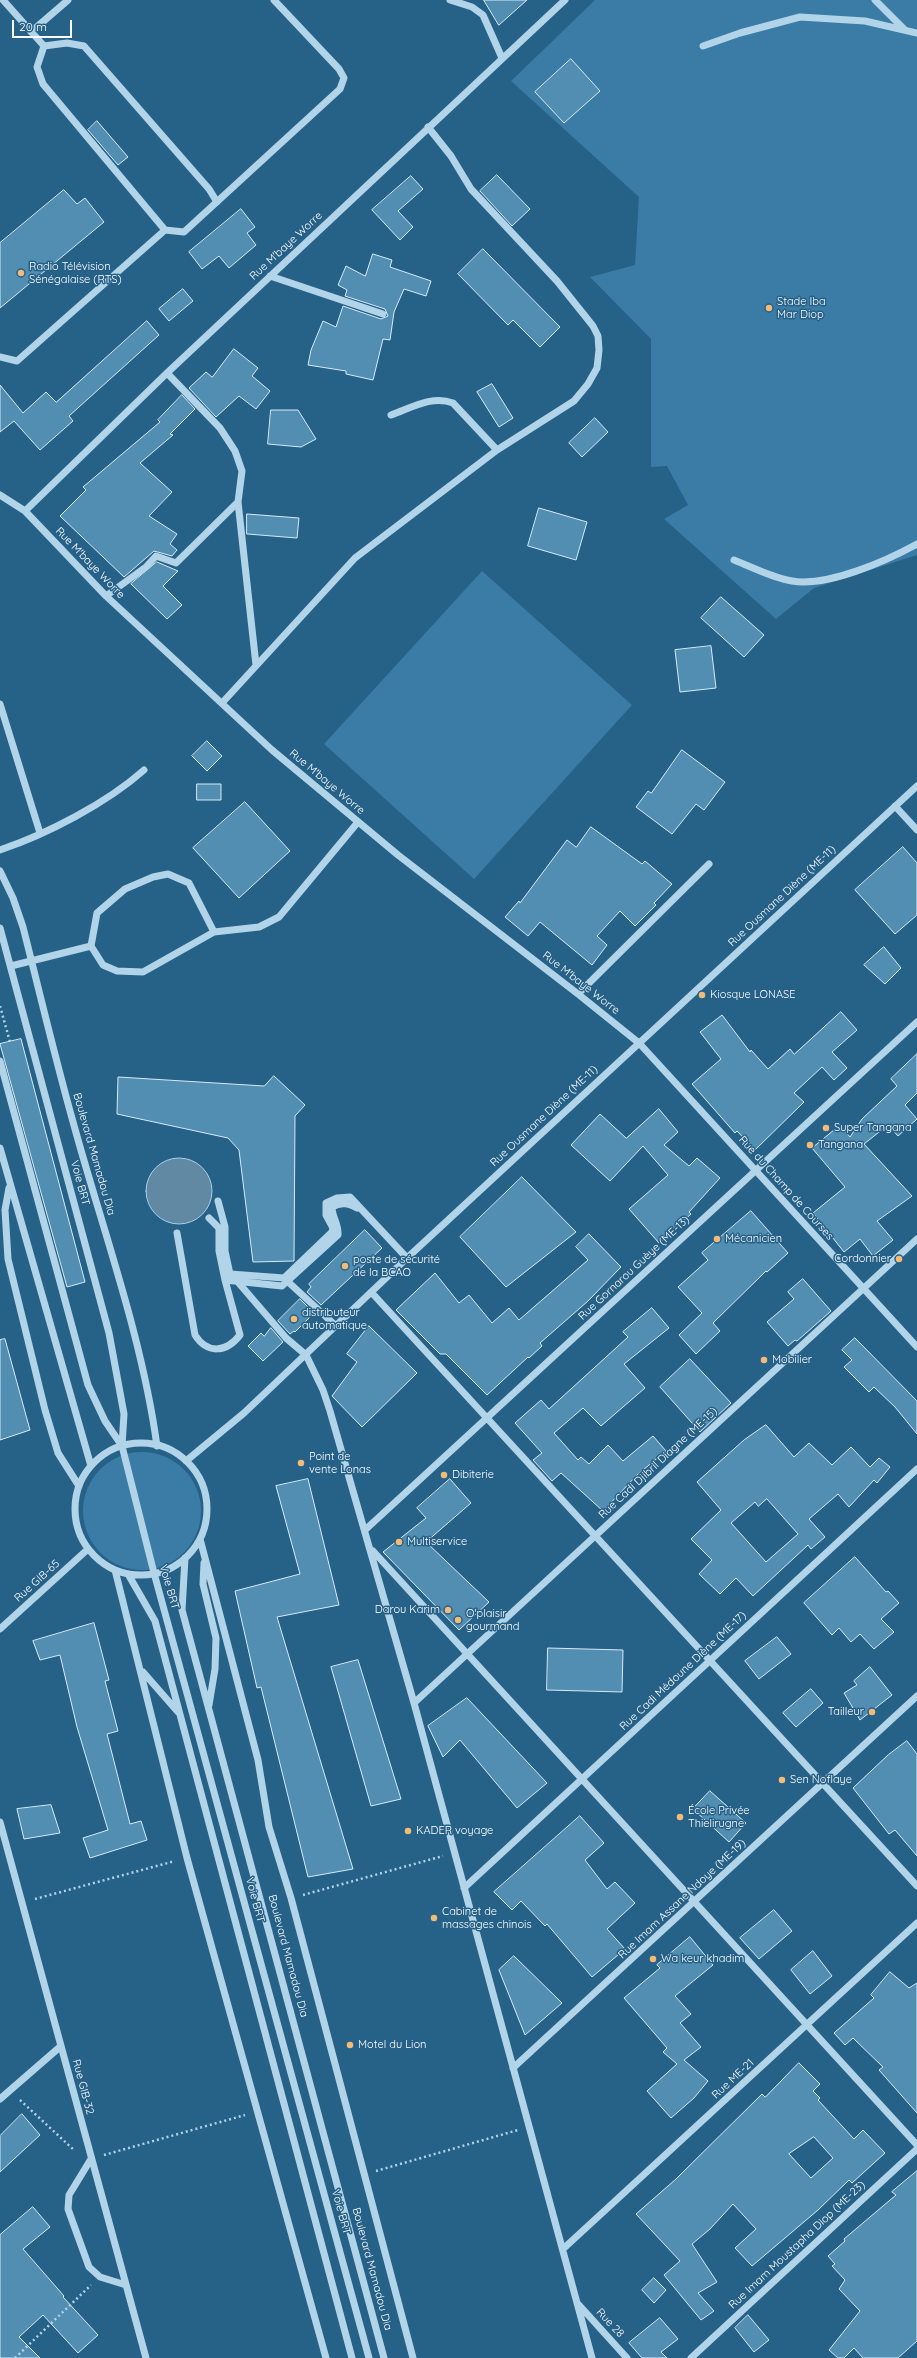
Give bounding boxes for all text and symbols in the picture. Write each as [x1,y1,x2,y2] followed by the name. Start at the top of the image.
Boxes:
[14,12,74,38] scale bar
[19,19,47,34] text: 20 m
[247,209,325,283] street label: Rue M'baye Worre
[29,260,122,286] place label: Radio Télévision Sénégalaise (RTS)
[16,268,26,278] marker: Radio Télévision Sénégalaise (RTS)
[777,295,826,321] place label: Stade Iba Mar Diop
[764,303,774,313] marker: Stade Iba Mar Diop
[53,525,127,601] street label: Rue M'baye Worre
[287,747,367,817] street label: Rue M'baye Worre
[725,843,839,949] street label: Rue Ousmane Diène (ME-11)
[540,949,622,1017] street label: Rue M'baye Worre
[710,988,795,1002] place label: Kiosque LONASE
[697,990,707,1000] marker: Kiosque LONASE
[487,1063,601,1169] street label: Rue Ousmane Diène (ME-11)
[70,1091,118,1217] street label: Boulevard Mamadou Dia
[834,1121,912,1135] place label: Super Tangana
[821,1123,831,1133] marker: Super Tangana
[736,1133,836,1243] street label: Rue du Champ de Courses
[818,1138,863,1152] place label: Tangana
[805,1140,815,1150] marker: Tangana
[68,1159,92,1207] street label: Voie BRT
[576,1213,692,1323] street label: Rue Gornarou Guèye (ME-13)
[725,1232,782,1246] place label: Mécanicien
[712,1234,722,1244] marker: Mécanicien
[834,1252,891,1266] place label: Cordonnier
[353,1253,440,1279] place label: poste de sécurité de la BCAO
[894,1254,904,1264] marker: Cordonnier
[340,1261,350,1271] marker: poste de sécurité de la BCAO
[302,1306,367,1332] place label: distributeur automatique
[289,1314,299,1324] marker: distributeur automatique
[772,1353,812,1367] place label: Mobilier
[759,1355,769,1365] marker: Mobilier
[596,1404,720,1522] street label: Rue Cadi Djibril Diagne (ME-15)
[309,1450,371,1476] place label: Point de vente Lonas
[296,1458,306,1468] marker: Point de vente Lonas
[452,1468,494,1482] place label: Dibiterie
[439,1470,449,1480] marker: Dibiterie
[407,1535,467,1549] place label: Multiservice
[394,1537,404,1547] marker: Multiservice
[12,1557,62,1605] street label: Rue GIB-65
[156,1563,182,1611] street label: Voie BRT
[375,1603,440,1617] place label: Darou Karim
[443,1605,453,1615] marker: Darou Karim
[466,1607,520,1633] place label: O'plaisir gourmand
[617,1609,749,1733] street label: Rue Cadi Médoune Diène (ME-17)
[453,1615,463,1625] marker: O'plaisir gourmand
[828,1705,864,1719] place label: Tailleur
[867,1707,877,1717] marker: Tailleur
[790,1773,852,1787] place label: Sen Noflaye
[777,1775,787,1785] marker: Sen Noflaye
[688,1804,750,1830] place label: École Privée Thielirugne
[675,1812,685,1822] marker: École Privée Thielirugne
[416,1824,493,1838] place label: KADER voyage
[403,1826,413,1836] marker: KADER voyage
[616,1836,748,1962] street label: Rue Imam Assane Ndoye (ME-19)
[243,1876,267,1924] street label: Voie BRT
[265,1893,311,2019] street label: Boulevard Mamadou Dia
[442,1905,532,1931] place label: Cabinet de massages chinois
[429,1913,439,1923] marker: Cabinet de massages chinois
[661,1952,744,1966] place label: Wa keur khadim
[648,1954,658,1964] marker: Wa keur khadim
[358,2038,426,2052] place label: Motel du Lion
[345,2040,355,2050] marker: Motel du Lion
[709,2056,757,2102] street label: Rue ME-21
[69,2058,97,2116] street label: Rue GIB-32
[726,2178,868,2312] street label: Rue Imam Moustapha Diop (ME-23)
[329,2188,353,2236] street label: Voie BRT
[349,2206,395,2332] street label: Boulevard Mamadou Dia
[593,2306,627,2340] street label: Rue 28

